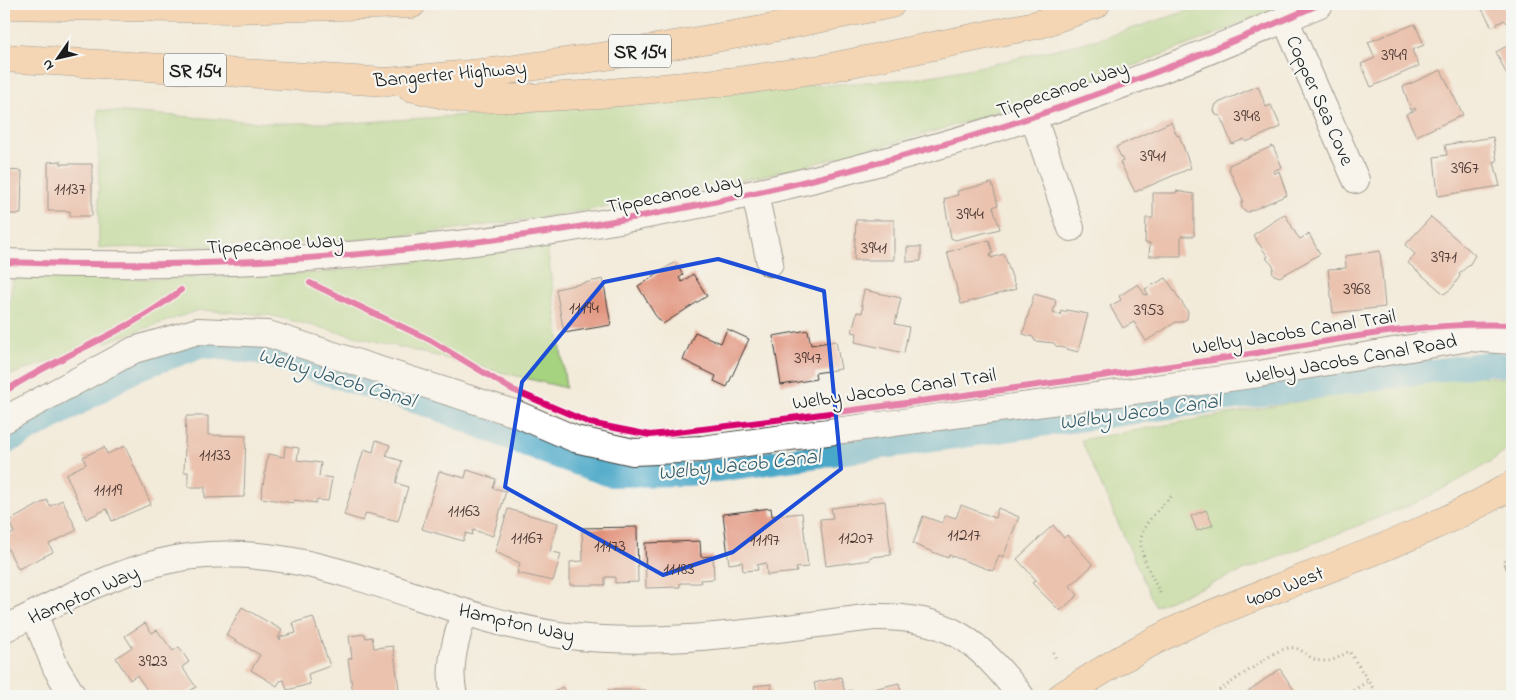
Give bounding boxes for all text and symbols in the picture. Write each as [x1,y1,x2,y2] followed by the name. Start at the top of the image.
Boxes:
[1277,31,1360,171] street label: Copper Sea Cove
[32,32,82,82] north arrow
[609,34,671,68] road number: SR 154
[1381,43,1407,69] house number: 3949
[164,54,226,86] road number: SR 154
[372,54,528,98] street label: Bangerter Highway
[993,54,1132,126] street label: Tippecanoe Way
[37,55,60,74] text: N
[1233,104,1261,130] house number: 3948
[1140,144,1166,170] house number: 3941
[1451,156,1480,182] house number: 3967
[604,168,745,223] street label: Tippecanoe Way
[54,177,87,203] house number: 11137
[956,202,984,228] house number: 3944
[206,227,344,264] street label: Tippecanoe Way
[861,236,887,262] house number: 3941
[1431,245,1457,271] house number: 3971
[1343,277,1371,303] house number: 3968
[569,296,600,322] house number: 11194
[1134,298,1164,324] house number: 3953
[1191,303,1398,364] street label: Welby Jacobs Canal Trail
[1244,328,1459,393] street label: Welby Jacobs Canal Road
[254,341,421,418] water label: Welby Jacob Canal
[794,346,822,372] house number: 3947
[790,362,998,419] street label: Welby Jacobs Canal Trail
[1058,386,1225,439] water label: Welby Jacob Canal
[657,442,824,489] water label: Welby Jacob Canal
[199,443,231,469] house number: 11133
[94,478,123,504] house number: 11119
[448,499,480,525] house number: 11163
[947,523,981,549] house number: 11217
[511,526,544,552] house number: 11167
[838,526,874,552] house number: 11207
[750,528,781,554] house number: 11197
[594,534,626,560] house number: 11173
[663,557,695,583] house number: 11183
[24,559,144,634] street label: Hampton Way
[1243,560,1329,617] street label: 4000 West
[456,597,577,652] street label: Hampton Way
[138,649,168,675] house number: 3923

